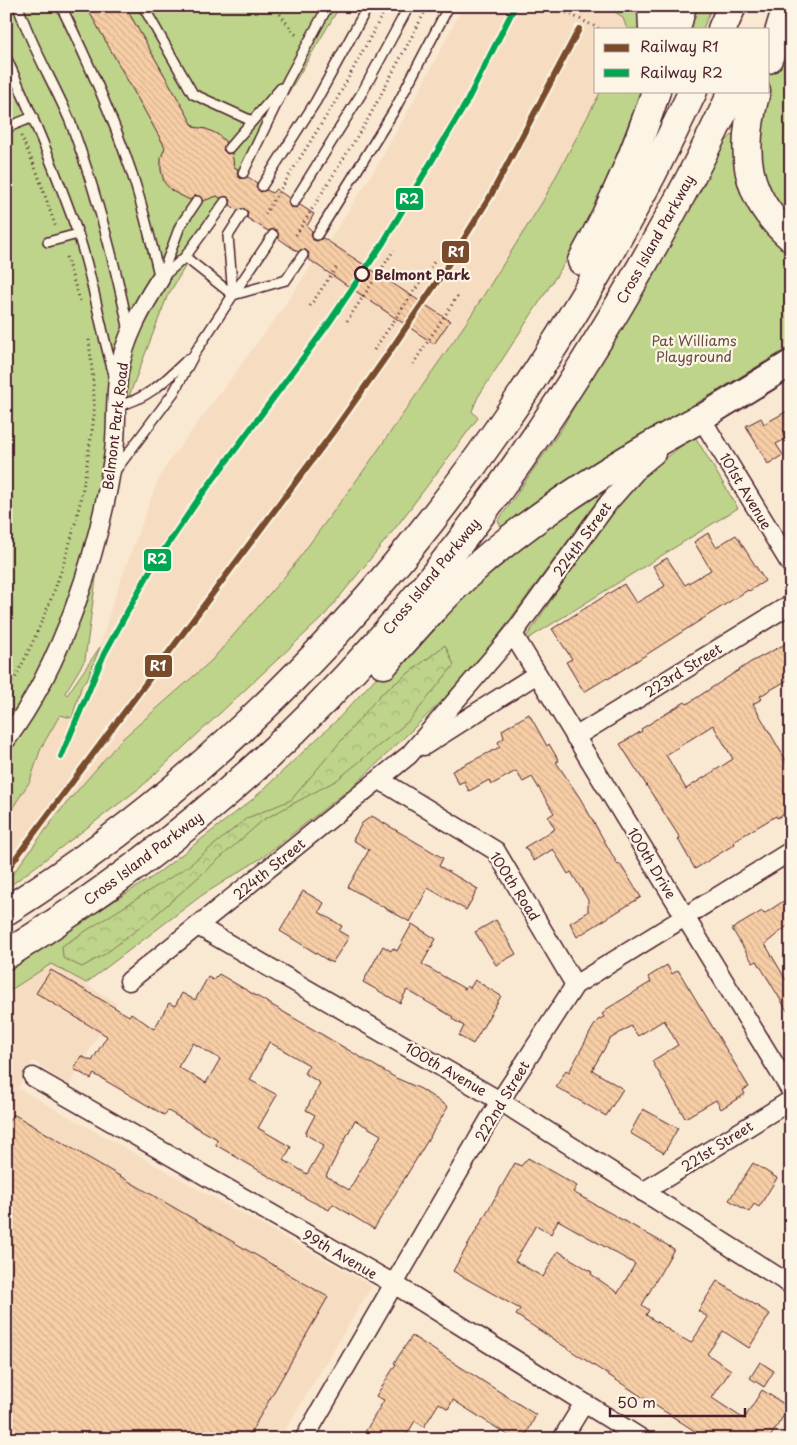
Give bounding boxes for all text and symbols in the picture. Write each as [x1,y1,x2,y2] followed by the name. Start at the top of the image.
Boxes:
[594,28,770,92] legend
[640,34,719,57] text: Railway R1
[640,60,723,83] text: Railway R2
[611,171,699,307] street label: Cross Island Parkway
[395,187,424,211] line badge: R2
[399,188,419,209] text: R2
[441,240,470,264] line badge: R1
[448,241,465,262] text: R1
[374,264,471,285] place label: Belmont Park
[354,266,370,282] marker: Belmont Park
[651,330,737,367] park label: Pat Williams Playground
[97,361,133,491] street label: Belmont Park Road
[715,449,777,534] street label: 101st Avenue
[548,497,616,581] street label: 224th Street
[377,513,485,639] street label: Cross Island Parkway
[143,548,172,572] line badge: R2
[147,548,167,569] text: R2
[640,638,726,702] street label: 223rd Street
[144,654,173,678] line badge: R1
[150,655,167,676] text: R1
[79,806,207,910] street label: Cross Island Parkway
[622,823,682,903] street label: 100th Drive
[228,833,310,905] street label: 224th Street
[485,847,545,925] street label: 100th Road
[401,1037,491,1101] street label: 100th Avenue
[470,1056,535,1145] street label: 222nd Street
[677,1115,757,1176] street label: 221st Street
[299,1224,381,1284] street label: 99th Avenue
[610,1385,744,1417] scale bar
[617,1390,656,1413] text: 50 m

